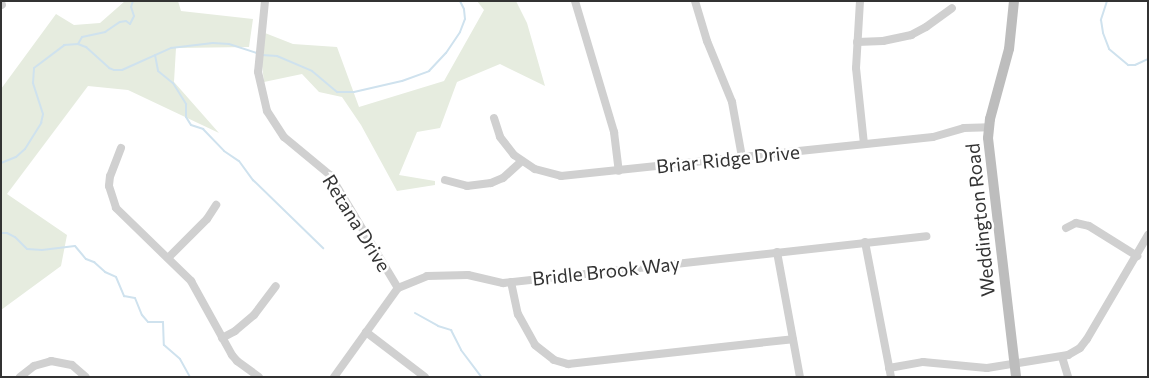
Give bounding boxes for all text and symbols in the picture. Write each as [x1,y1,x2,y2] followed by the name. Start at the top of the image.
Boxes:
[655,140,801,178] street label: Briar Ridge Drive
[961,142,999,298] street label: Weddington Road
[318,170,396,276] street label: Retana Drive
[531,252,681,290] street label: Bridle Brook Way

